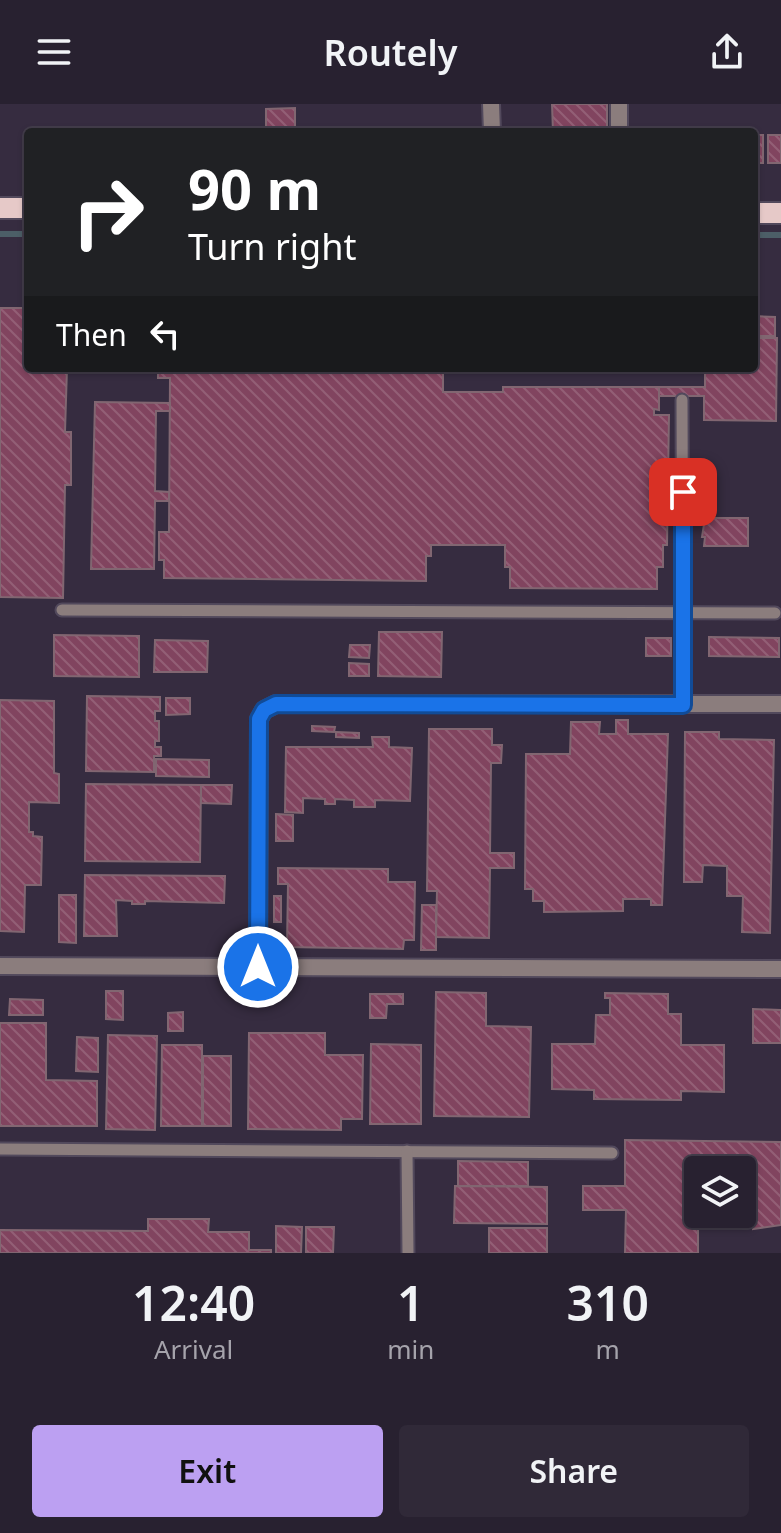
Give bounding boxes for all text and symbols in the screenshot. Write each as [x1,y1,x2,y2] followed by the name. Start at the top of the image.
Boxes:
[324,28,457,77] text: Routely
[32,30,76,74] icon: menu
[705,30,749,74] icon: share
[188,150,321,226] text: 90 m
[56,160,160,264] icon: right
[188,222,356,271] text: Turn right
[143,312,187,356] icon: left
[56,314,127,355] text: Then
[649,458,717,526] pin
[661,470,705,514] icon: arrive
[216,925,300,1009] position arrow
[684,1156,756,1228] map controls
[684,1156,756,1228] button: layers
[132,1270,255,1335] text: 12:40
[397,1270,425,1335] text: 1
[567,1270,649,1335] text: 310
[154,1331,233,1367] text: Arrival
[387,1331,434,1367] text: min
[596,1331,620,1367] text: m
[32,1425,383,1517] button: Exit
[399,1425,749,1517] button: Share

